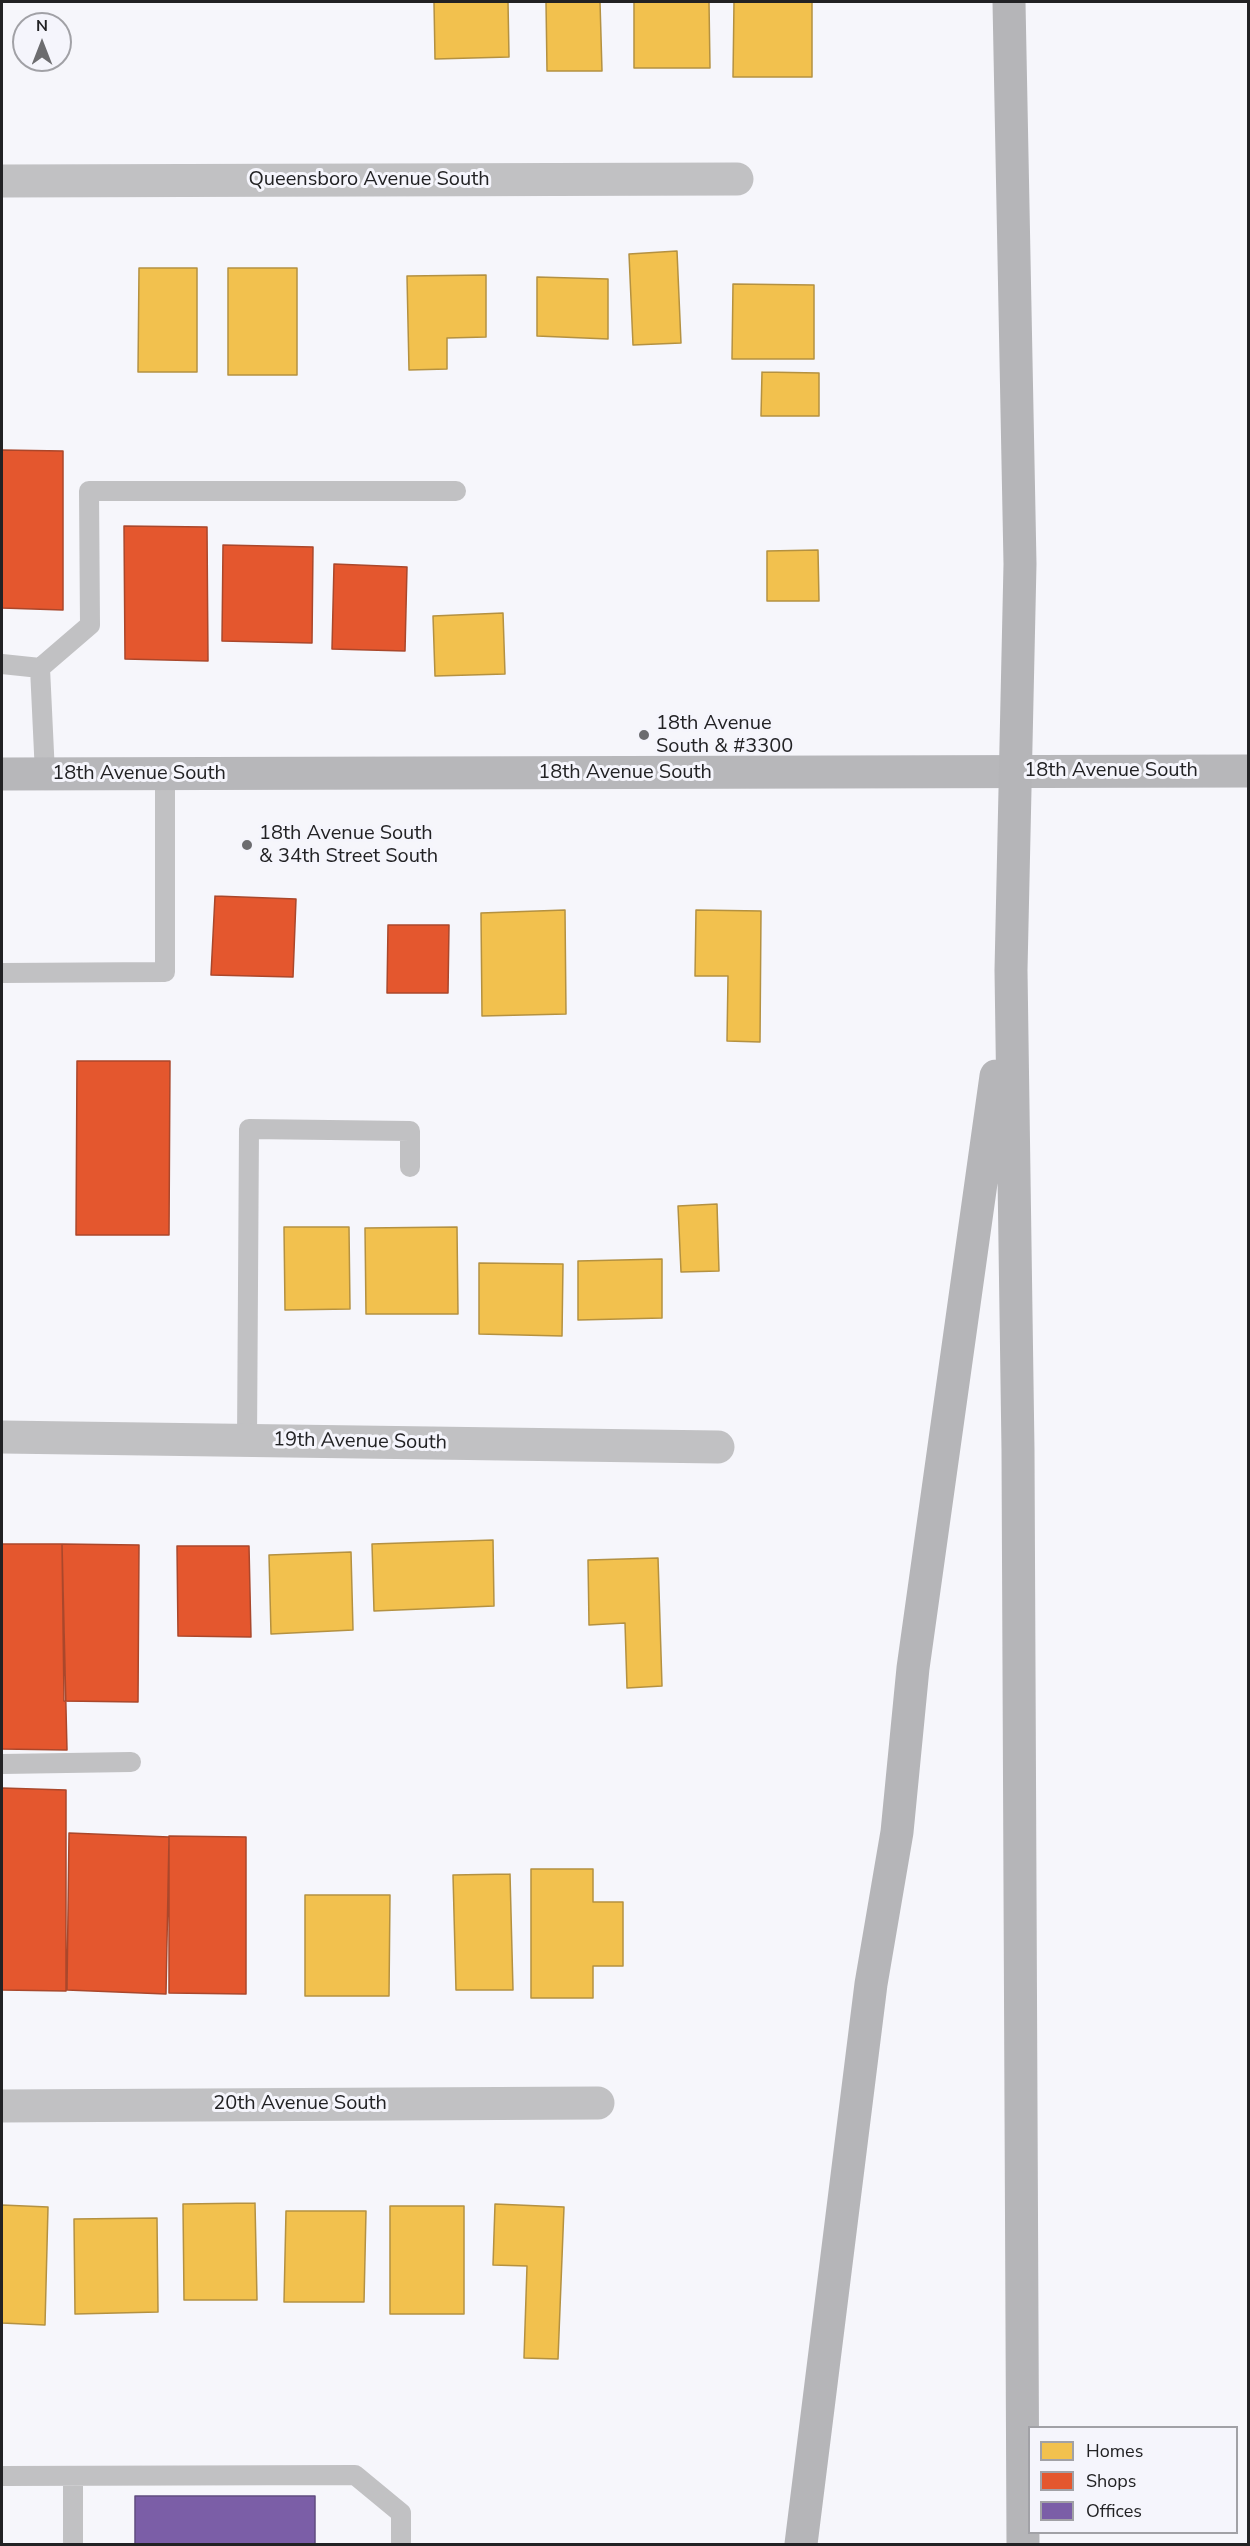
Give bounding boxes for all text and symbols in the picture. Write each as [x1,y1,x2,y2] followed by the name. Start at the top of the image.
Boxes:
[12,12,72,72] north arrow
[36,15,48,37] text: N
[248,168,490,192] street label: Queensboro Avenue South
[656,712,793,759] place label: 18th Avenue South & #3300
[637,728,651,742] marker: 18th Avenue South & #3300
[1024,759,1198,783] street label: 18th Avenue South
[538,761,712,785] street label: 18th Avenue South
[52,762,226,786] street label: 18th Avenue South
[259,822,438,869] place label: 18th Avenue South & 34th Street South
[240,838,254,852] marker: 18th Avenue South & 34th Street South
[273,1428,447,1456] street label: 19th Avenue South
[213,2092,387,2116] street label: 20th Avenue South
[1028,2426,1238,2534] legend
[1086,2439,1143,2463] text: Homes
[1086,2469,1136,2493] text: Shops
[1086,2499,1142,2523] text: Offices

